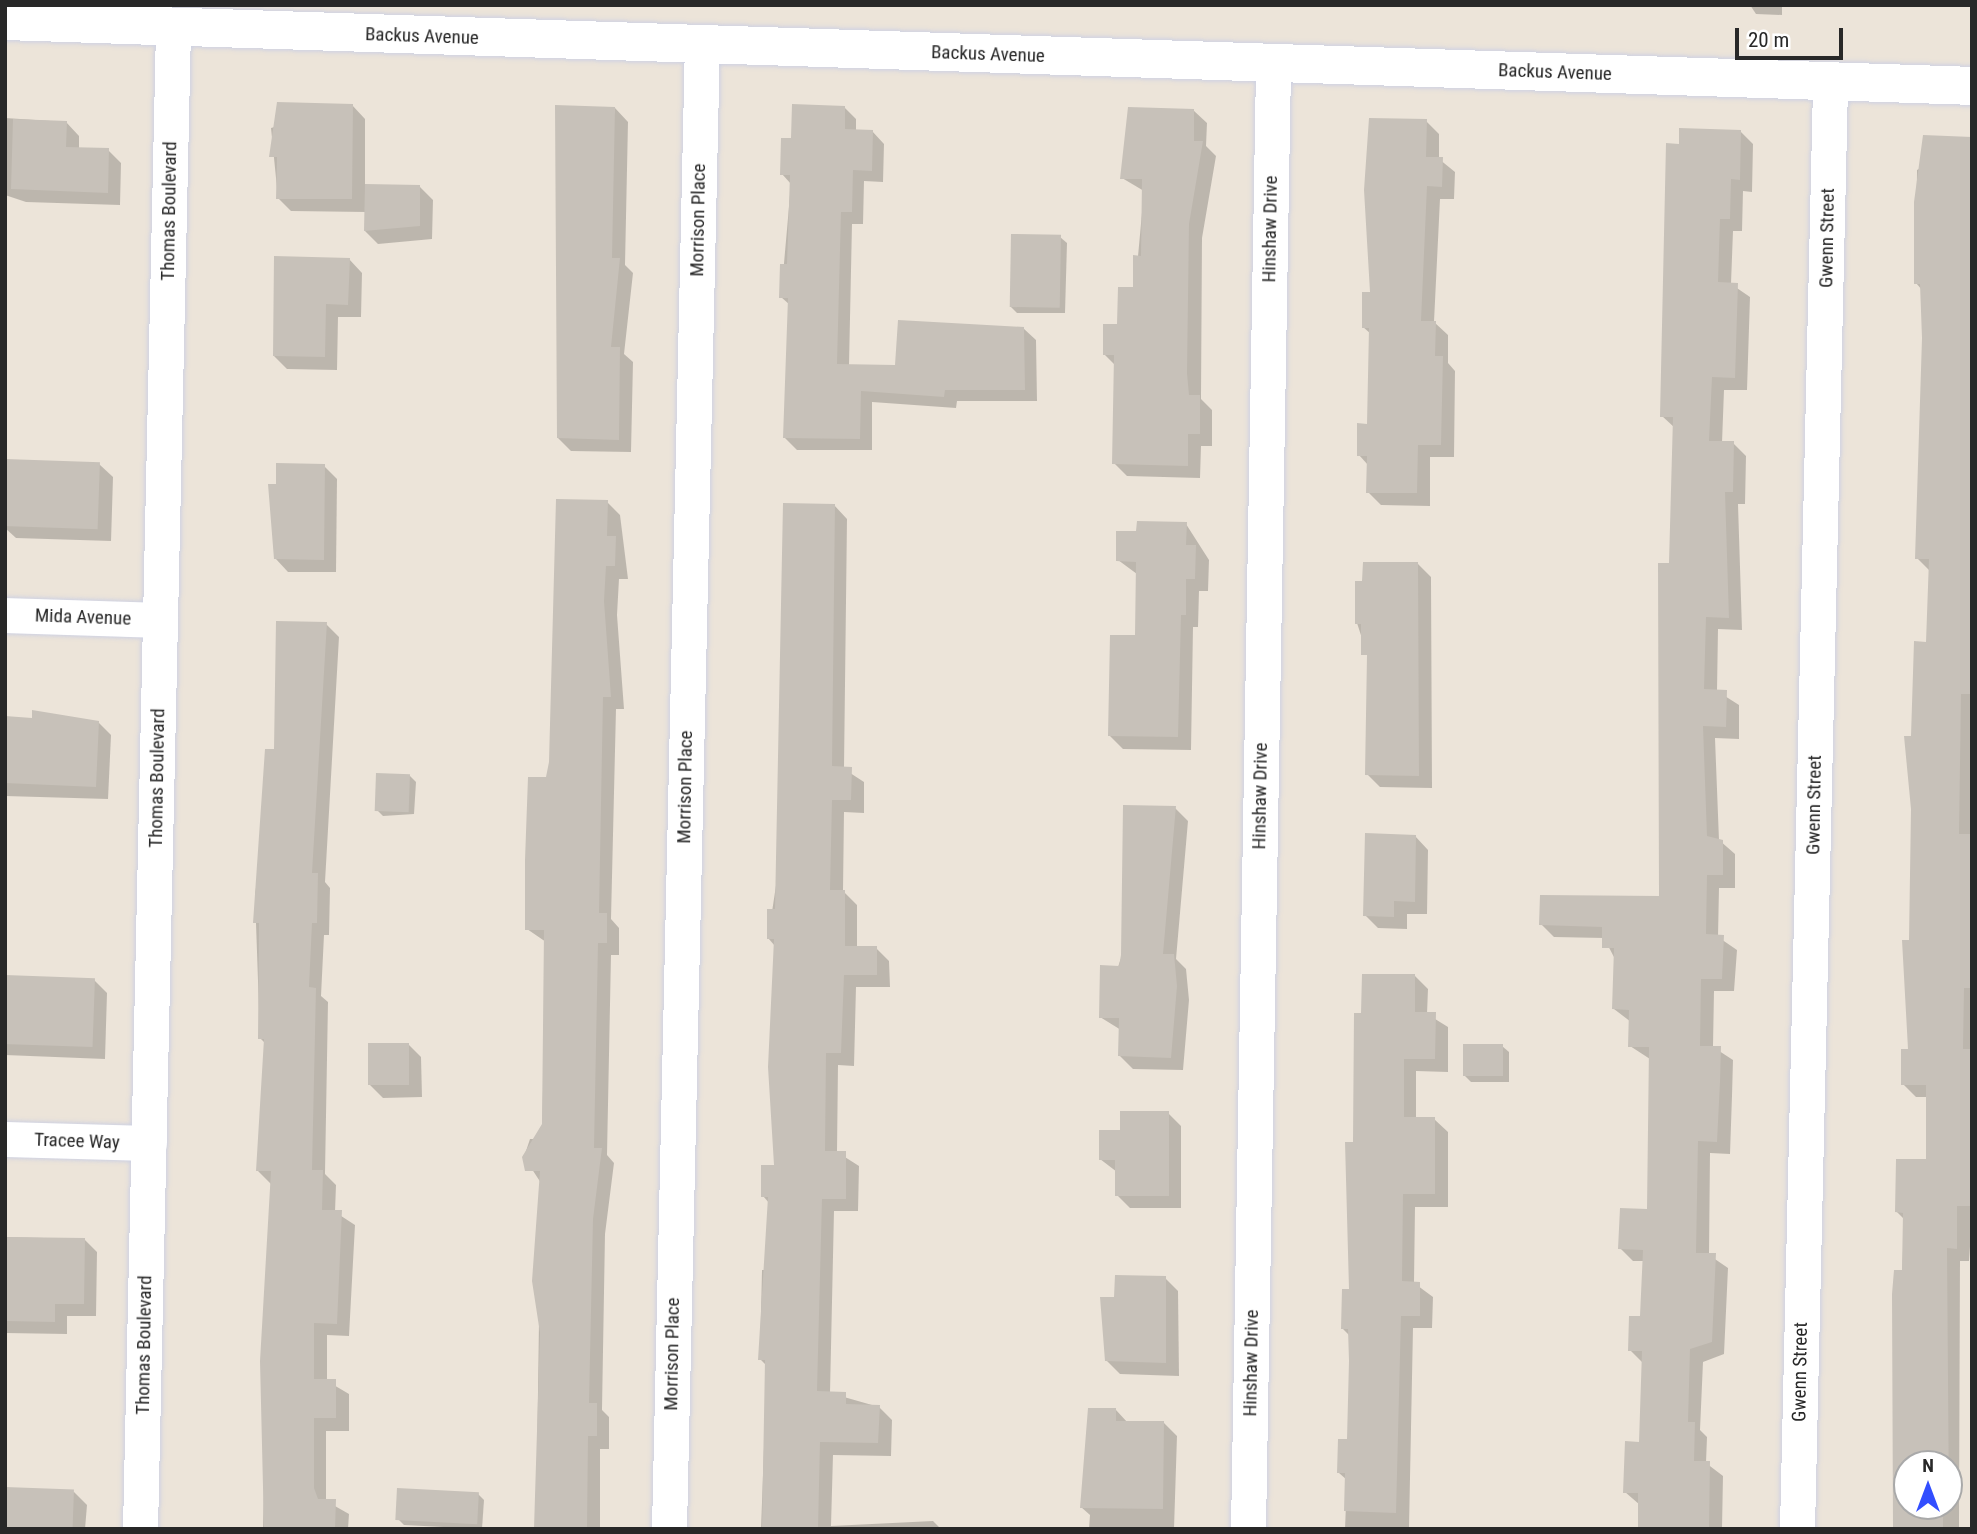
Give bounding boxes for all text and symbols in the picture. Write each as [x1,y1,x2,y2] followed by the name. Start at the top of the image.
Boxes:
[1739,14,1848,58] scale bar
[365,23,479,49] street label: Backus Avenue
[1748,28,1789,52] text: 20 m
[931,41,1045,67] street label: Backus Avenue
[1498,59,1612,85] street label: Backus Avenue
[156,141,182,281] street label: Thomas Boulevard
[686,163,710,277] street label: Morrison Place
[1258,175,1282,283] street label: Hinshaw Drive
[1815,188,1839,288] street label: Gwenn Street
[34,604,132,630] street label: Mida Avenue
[144,708,170,848] street label: Thomas Boulevard
[673,730,697,844] street label: Morrison Place
[1248,742,1272,850] street label: Hinshaw Drive
[1802,755,1826,855] street label: Gwenn Street
[34,1128,120,1154] street label: Tracee Way
[131,1275,157,1415] street label: Thomas Boulevard
[660,1297,684,1411] street label: Morrison Place
[1239,1309,1263,1417] street label: Hinshaw Drive
[1788,1322,1812,1422] street label: Gwenn Street
[1893,1450,1963,1520] north arrow
[1922,1454,1934,1477] text: N

